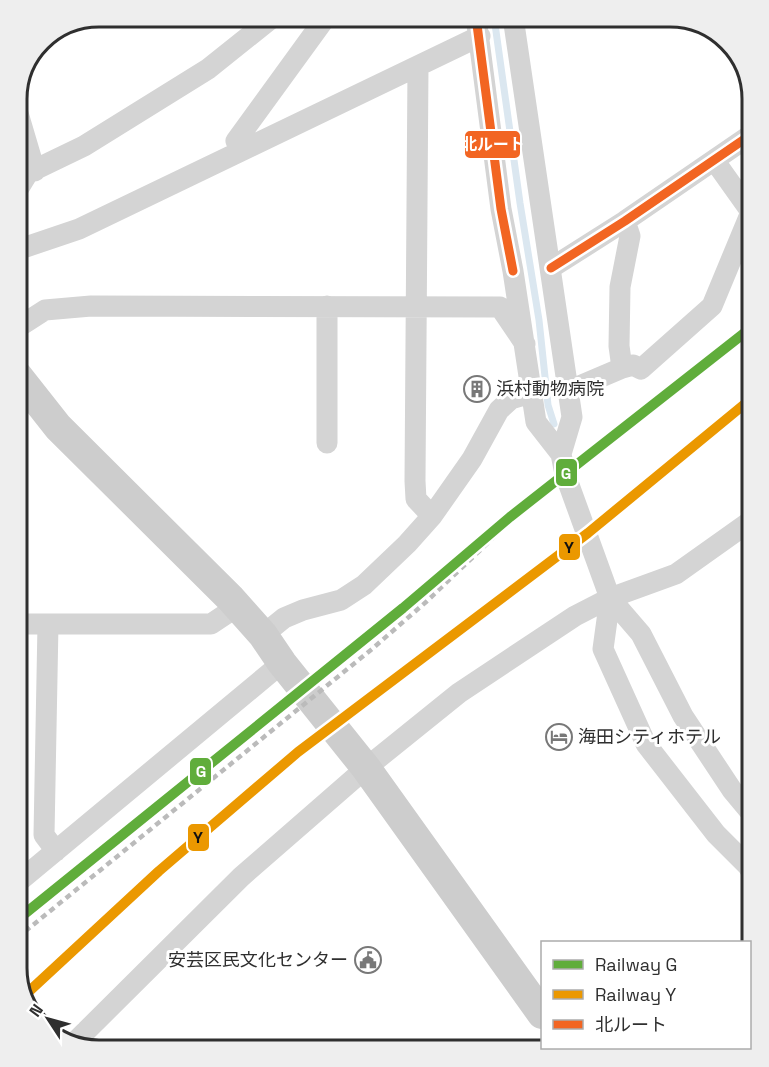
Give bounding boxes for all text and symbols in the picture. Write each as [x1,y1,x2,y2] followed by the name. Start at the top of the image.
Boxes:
[464,130,521,159] line badge: 北ルート
[461,134,525,155] text: 北ルート
[462,374,492,404] building icon: 浜村動物病院
[496,377,604,400] place label: 浜村動物病院
[555,458,578,487] line badge: G
[561,463,571,484] text: G
[558,533,581,561] line badge: Y
[564,537,574,558] text: Y
[544,722,574,752] hotel icon: 海田シティホテル
[578,725,721,748] place label: 海田シティホテル
[189,757,212,786] line badge: G
[196,761,206,782] text: G
[187,823,210,852] line badge: Y
[193,827,203,848] text: Y
[541,941,751,1049] legend
[353,945,383,975] public building icon: 安芸区民文化センター
[168,948,348,971] place label: 安芸区民文化センター
[595,953,677,976] text: Railway G
[595,983,676,1006] text: Railway Y
[18,989,78,1049] north arrow
[25,1000,48,1021] text: N
[595,1013,667,1036] text: 北ルート

